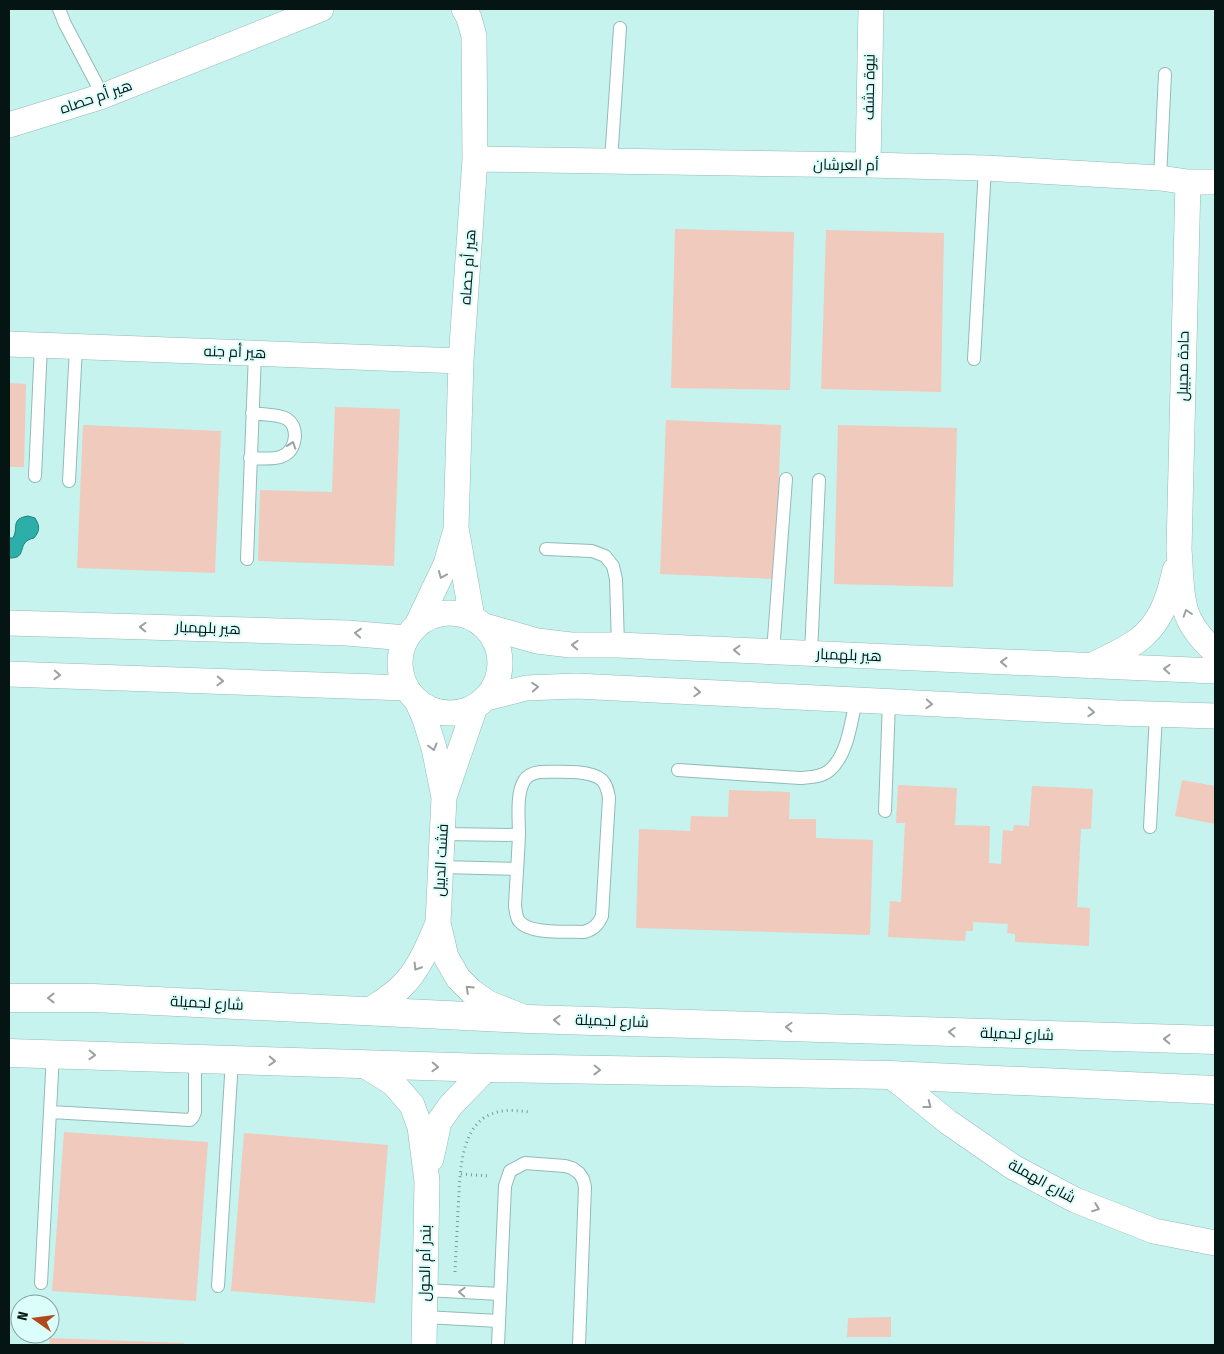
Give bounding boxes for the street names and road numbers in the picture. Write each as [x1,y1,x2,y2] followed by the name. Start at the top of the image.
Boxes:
[859,54,879,120] street label: نيوة حشف
[57,75,135,119] street label: هير أم حصاه
[813,154,879,176] street label: أم العرشان
[455,229,481,305] street label: هير أم حصاه
[1173,331,1194,401] street label: حادة مجيبل
[203,341,267,363] street label: هير أم جنه
[174,618,241,639] street label: هير بلهمبار
[815,645,882,666] street label: هير بلهمبار
[430,823,453,897] street label: فشت الديبل
[170,992,244,1016] street label: شارع لجميلة
[575,1011,649,1033] street label: شارع لجميلة
[980,1024,1054,1046] street label: شارع لجميلة
[1004,1155,1079,1209] street label: شارع الهملة
[414,1224,436,1302] street label: بندر أم الحول

